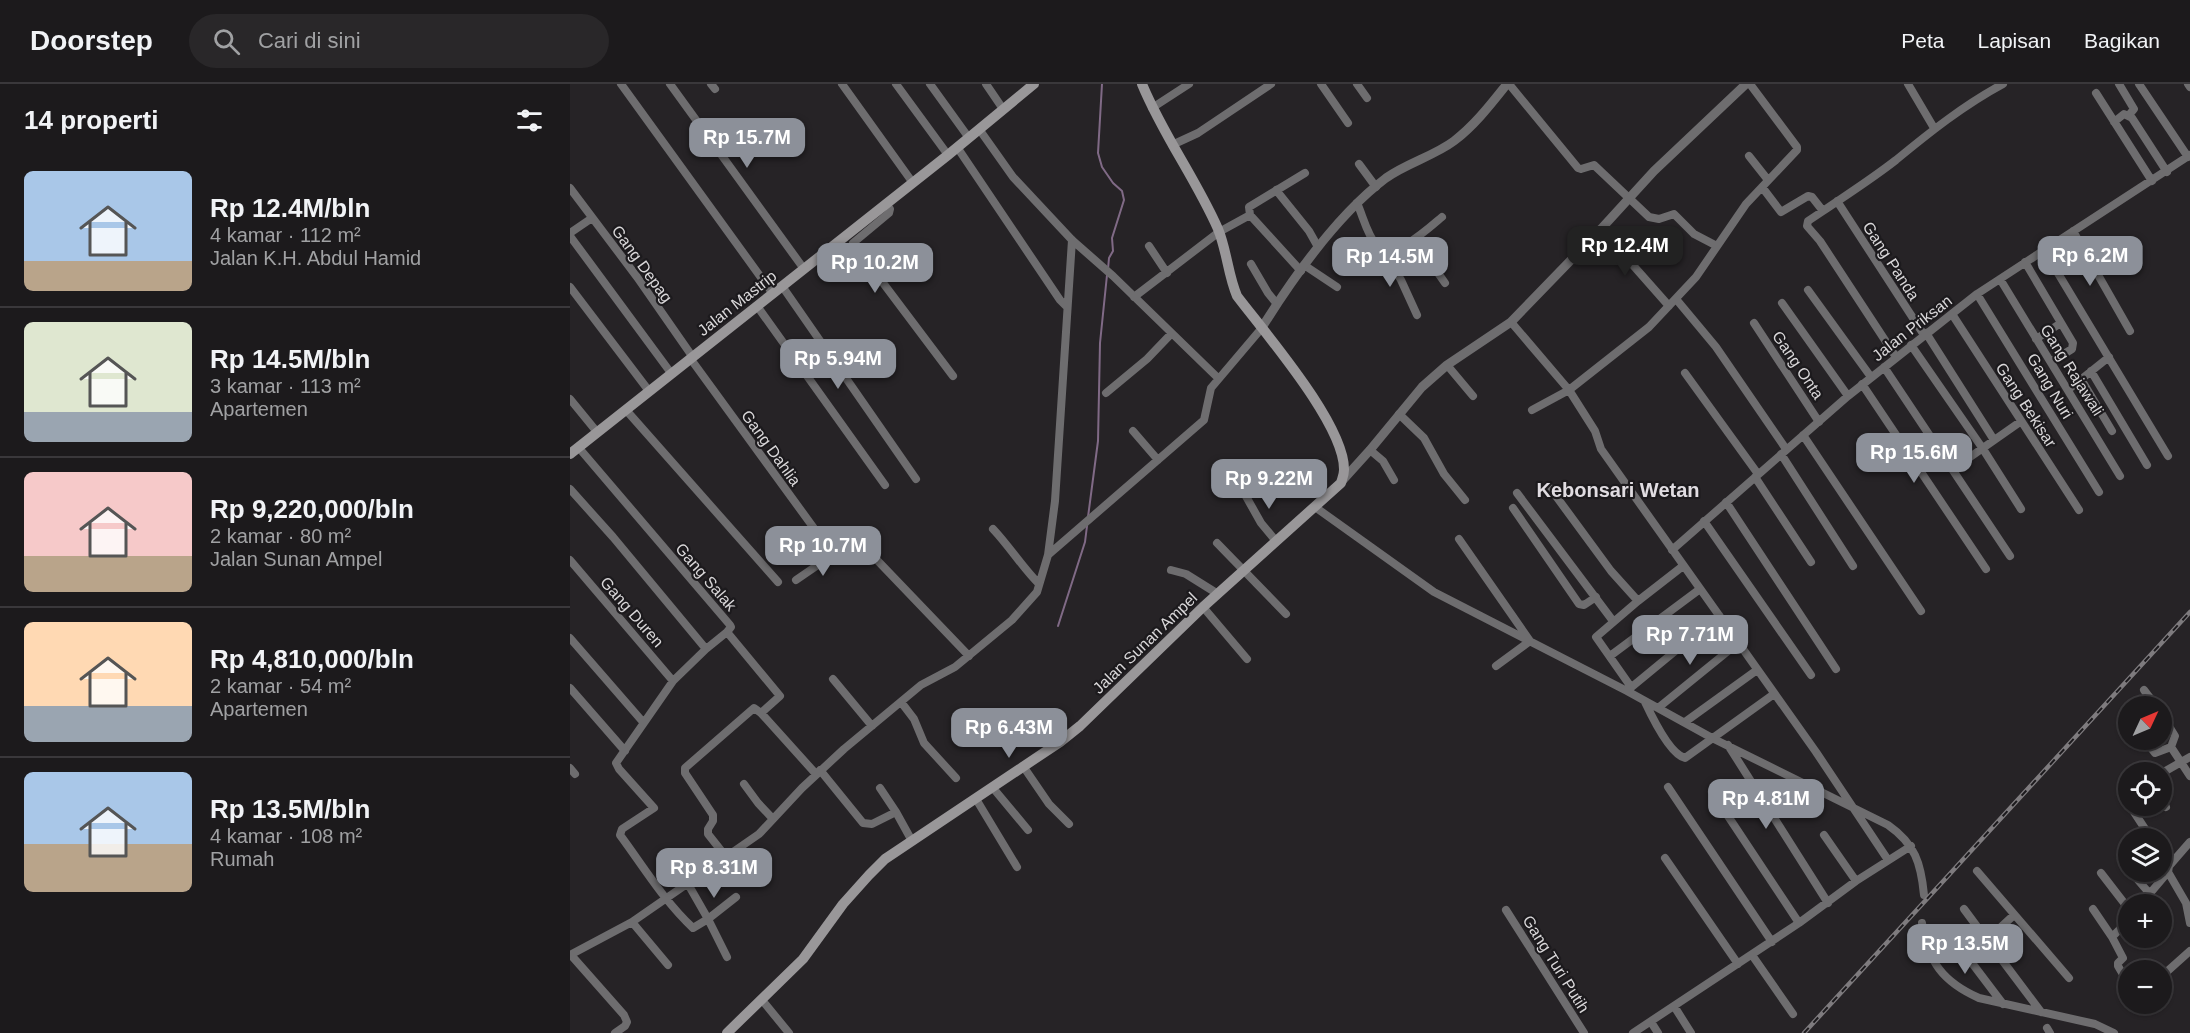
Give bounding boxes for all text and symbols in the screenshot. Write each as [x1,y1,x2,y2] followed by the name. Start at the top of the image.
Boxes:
[189,14,609,68] search box
[30,25,153,56] text: Doorstep
[210,25,243,58] icon: search
[258,28,361,53] text: Cari di sini
[1901,29,1945,52] text: Peta
[1978,29,2051,52] text: Lapisan
[2084,29,2160,52] text: Bagikan
[513,104,546,137] icon: filters
[24,105,158,135] text: 14 properti
[685,118,809,169] pin: Rp 15.7M
[703,126,791,148] text: Rp 15.7M
[210,193,370,223] text: Rp 12.4M/bln
[72,195,144,267] icon: home
[1859,219,1923,303] street label: Gang Panda
[608,222,676,306] street label: Gang Depag
[210,224,361,246] text: 4 kamar · 112 m²
[1563,226,1687,277] pin: Rp 12.4M
[1581,234,1669,256] text: Rp 12.4M
[2035,236,2145,287] pin: Rp 6.2M
[1328,237,1452,288] pin: Rp 14.5M
[813,243,937,294] pin: Rp 10.2M
[2052,244,2128,266] text: Rp 6.2M
[1346,245,1434,267] text: Rp 14.5M
[210,247,421,269] text: Jalan K.H. Abdul Hamid
[831,251,919,273] text: Rp 10.2M
[694,267,780,339] street label: Jalan Mastrip
[1869,292,1955,364] street label: Jalan Priksan
[2037,321,2107,419] street label: Gang Rajawali
[1769,328,1827,402] street label: Gang Onta
[776,339,900,390] pin: Rp 5.94M
[210,344,370,374] text: Rp 14.5M/bln
[72,346,144,418] icon: home
[794,347,882,369] text: Rp 5.94M
[2024,350,2076,422] street label: Gang Nuri
[1992,360,2060,451] street label: Gang Bekisar
[210,375,361,397] text: 3 kamar · 113 m²
[210,398,308,420] text: Apartemen
[738,407,804,489] street label: Gang Dahlia
[1852,433,1976,484] pin: Rp 15.6M
[1870,441,1958,463] text: Rp 15.6M
[1207,459,1331,510] pin: Rp 9.22M
[1225,467,1313,489] text: Rp 9.22M
[1537,479,1700,501] district label: Kebonsari Wetan
[210,494,414,524] text: Rp 9,220,000/bln
[72,496,144,568] icon: home
[210,525,351,547] text: 2 kamar · 80 m²
[761,526,885,577] pin: Rp 10.7M
[779,534,867,556] text: Rp 10.7M
[672,540,740,615] street label: Gang Salak
[210,548,382,570] text: Jalan Sunan Ampel
[597,574,667,650] street label: Gang Duren
[1090,589,1200,697] street label: Jalan Sunan Ampel
[1628,615,1752,666] pin: Rp 7.71M
[1646,623,1734,645] text: Rp 7.71M
[210,644,414,674] text: Rp 4,810,000/bln
[72,646,144,718] icon: home
[210,675,351,697] text: 2 kamar · 54 m²
[2118,696,2172,750] north arrow
[2118,696,2172,1014] map controls
[210,698,308,720] text: Apartemen
[947,708,1071,759] pin: Rp 6.43M
[965,716,1053,738] text: Rp 6.43M
[2118,762,2172,816] button: locate
[1704,779,1828,830] pin: Rp 4.81M
[1722,787,1810,809] text: Rp 4.81M
[210,794,370,824] text: Rp 13.5M/bln
[72,796,144,868] icon: home
[210,825,362,847] text: 4 kamar · 108 m²
[2118,828,2172,882] button: layers
[210,848,274,870] text: Rumah
[652,848,776,899] pin: Rp 8.31M
[670,856,758,878] text: Rp 8.31M
[2118,894,2172,948] button: +
[1519,912,1593,1016] street label: Gang Turi Putih
[1903,924,2027,975] pin: Rp 13.5M
[1921,932,2009,954] text: Rp 13.5M
[2118,960,2172,1014] button: −

